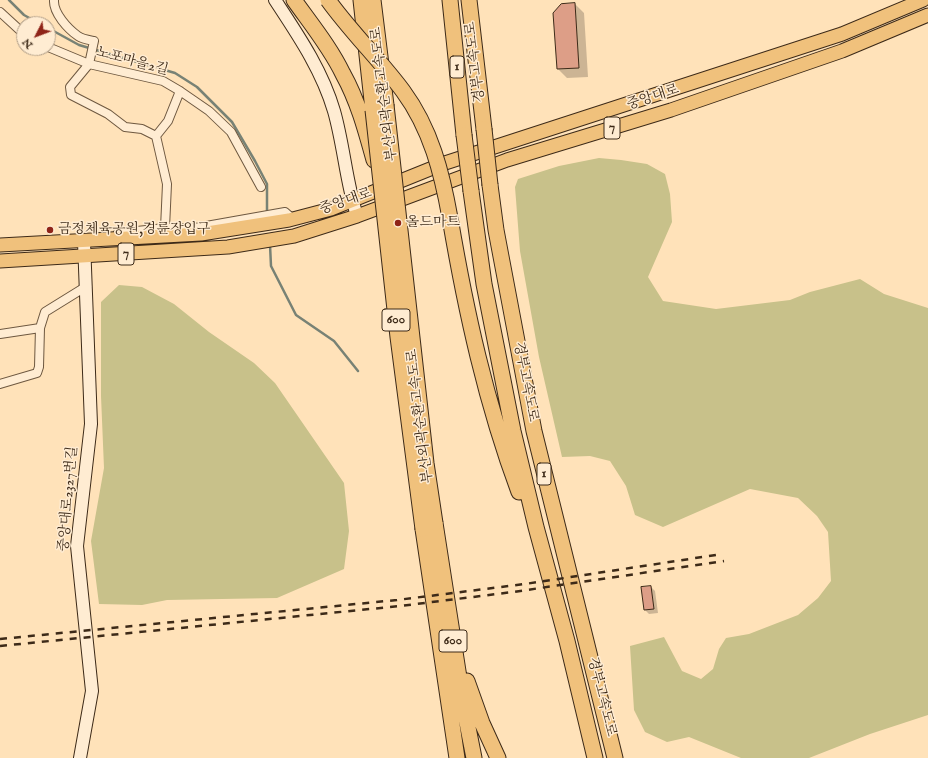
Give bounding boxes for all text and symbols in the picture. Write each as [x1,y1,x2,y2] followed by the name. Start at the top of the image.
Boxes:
[16,16,56,56] north arrow
[463,21,489,103] street label: 경부고속도로
[368,26,402,162] street label: 부산외곽순환고속도로
[19,35,36,52] text: N
[94,44,170,80] street label: 노포마을2길
[450,56,464,78] road number: 1
[625,82,681,114] street label: 중앙대로
[604,117,620,139] road number: 7
[318,185,374,219] street label: 중앙대로
[406,215,460,231] place label: 올드마트
[393,218,403,228] marker: 올드마트
[58,222,210,238] place label: 금정체육공원,경륜장입구
[45,225,55,235] marker: 금정체육공원,경륜장입구
[118,243,134,265] road number: 7
[382,309,410,331] road number: 600
[509,341,541,423] street label: 경부고속도로
[404,348,438,484] street label: 부산외곽순환고속도로
[56,446,82,552] street label: 중앙대로2327번길
[537,463,551,485] road number: 1
[439,630,467,652] road number: 600
[583,656,619,738] street label: 경부고속도로

